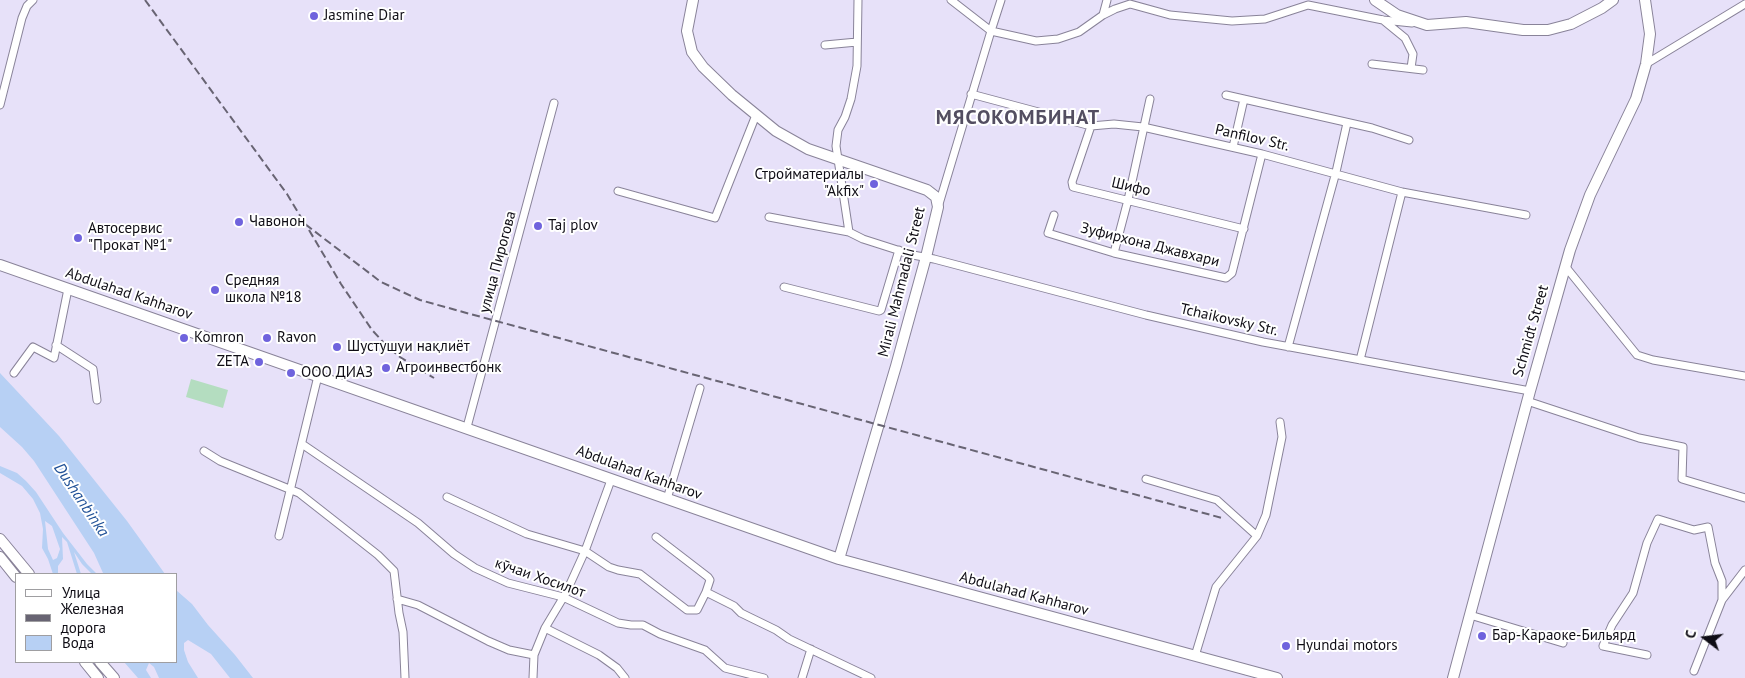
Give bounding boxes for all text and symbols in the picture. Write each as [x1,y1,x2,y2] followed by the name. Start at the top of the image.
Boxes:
[324,7,405,25] place label: Jasmine Diar
[308,10,320,22] marker: Jasmine Diar
[934,106,1102,130] district label: МЯСОКОМБИНАТ
[1213,121,1291,155] street label: Panfilov Str.
[754,166,864,201] place label: Стройматериалы "Akfix"
[1110,174,1152,200] street label: Шифо
[868,178,880,190] marker: Стройматериалы "Akfix"
[875,205,929,359] street label: Mirali Mahmadali Street
[476,209,520,315] street label: улица Пирогова
[249,213,305,231] place label: Чавонон
[233,216,245,228] marker: Чавонон
[548,217,598,235] place label: Taj plov
[1079,219,1221,271] street label: Зуфирхона Джавхари
[88,220,172,255] place label: Автосервис "Прокат №1"
[532,220,544,232] marker: Taj plov
[72,232,84,244] marker: Автосервис "Прокат №1"
[63,264,195,324] street label: Abdulahad Kahharov
[225,272,302,307] place label: Средняя школа №18
[1509,283,1553,379] street label: Schmidt Street
[209,284,221,296] marker: Средняя школа №18
[1178,300,1280,340] street label: Tchaikovsky Str.
[194,329,244,347] place label: Komron
[277,329,317,347] place label: Ravon
[178,332,190,344] marker: Komron
[261,332,273,344] marker: Ravon
[347,338,470,356] place label: Шустушуи нақлиёт
[331,341,343,353] marker: Шустушуи нақлиёт
[217,353,249,371] place label: ZETA
[253,356,265,368] marker: ZETA
[396,359,502,377] place label: Агроинвестбонк
[380,362,392,374] marker: Агроинвестбонк
[301,364,373,382] place label: ООО ДИАЗ
[285,367,297,379] marker: ООО ДИАЗ
[574,442,704,504] street label: Abdulahad Kahharov
[49,460,113,540] water label: Dushanbinka
[493,554,587,602] street label: кӯчаи Хосилот
[958,568,1090,620] street label: Abdulahad Kahharov
[15,573,178,663] legend
[62,583,100,602] text: Улица
[61,599,124,637] text: Железная дорога
[1680,613,1730,663] north arrow
[1492,627,1636,645] place label: Бар-Караоке-Бильярд
[1681,628,1700,640] text: С
[1476,630,1488,642] marker: Бар-Караоке-Бильярд
[62,633,94,652] text: Вода
[1296,637,1397,655] place label: Hyundai motors
[1280,640,1292,652] marker: Hyundai motors

